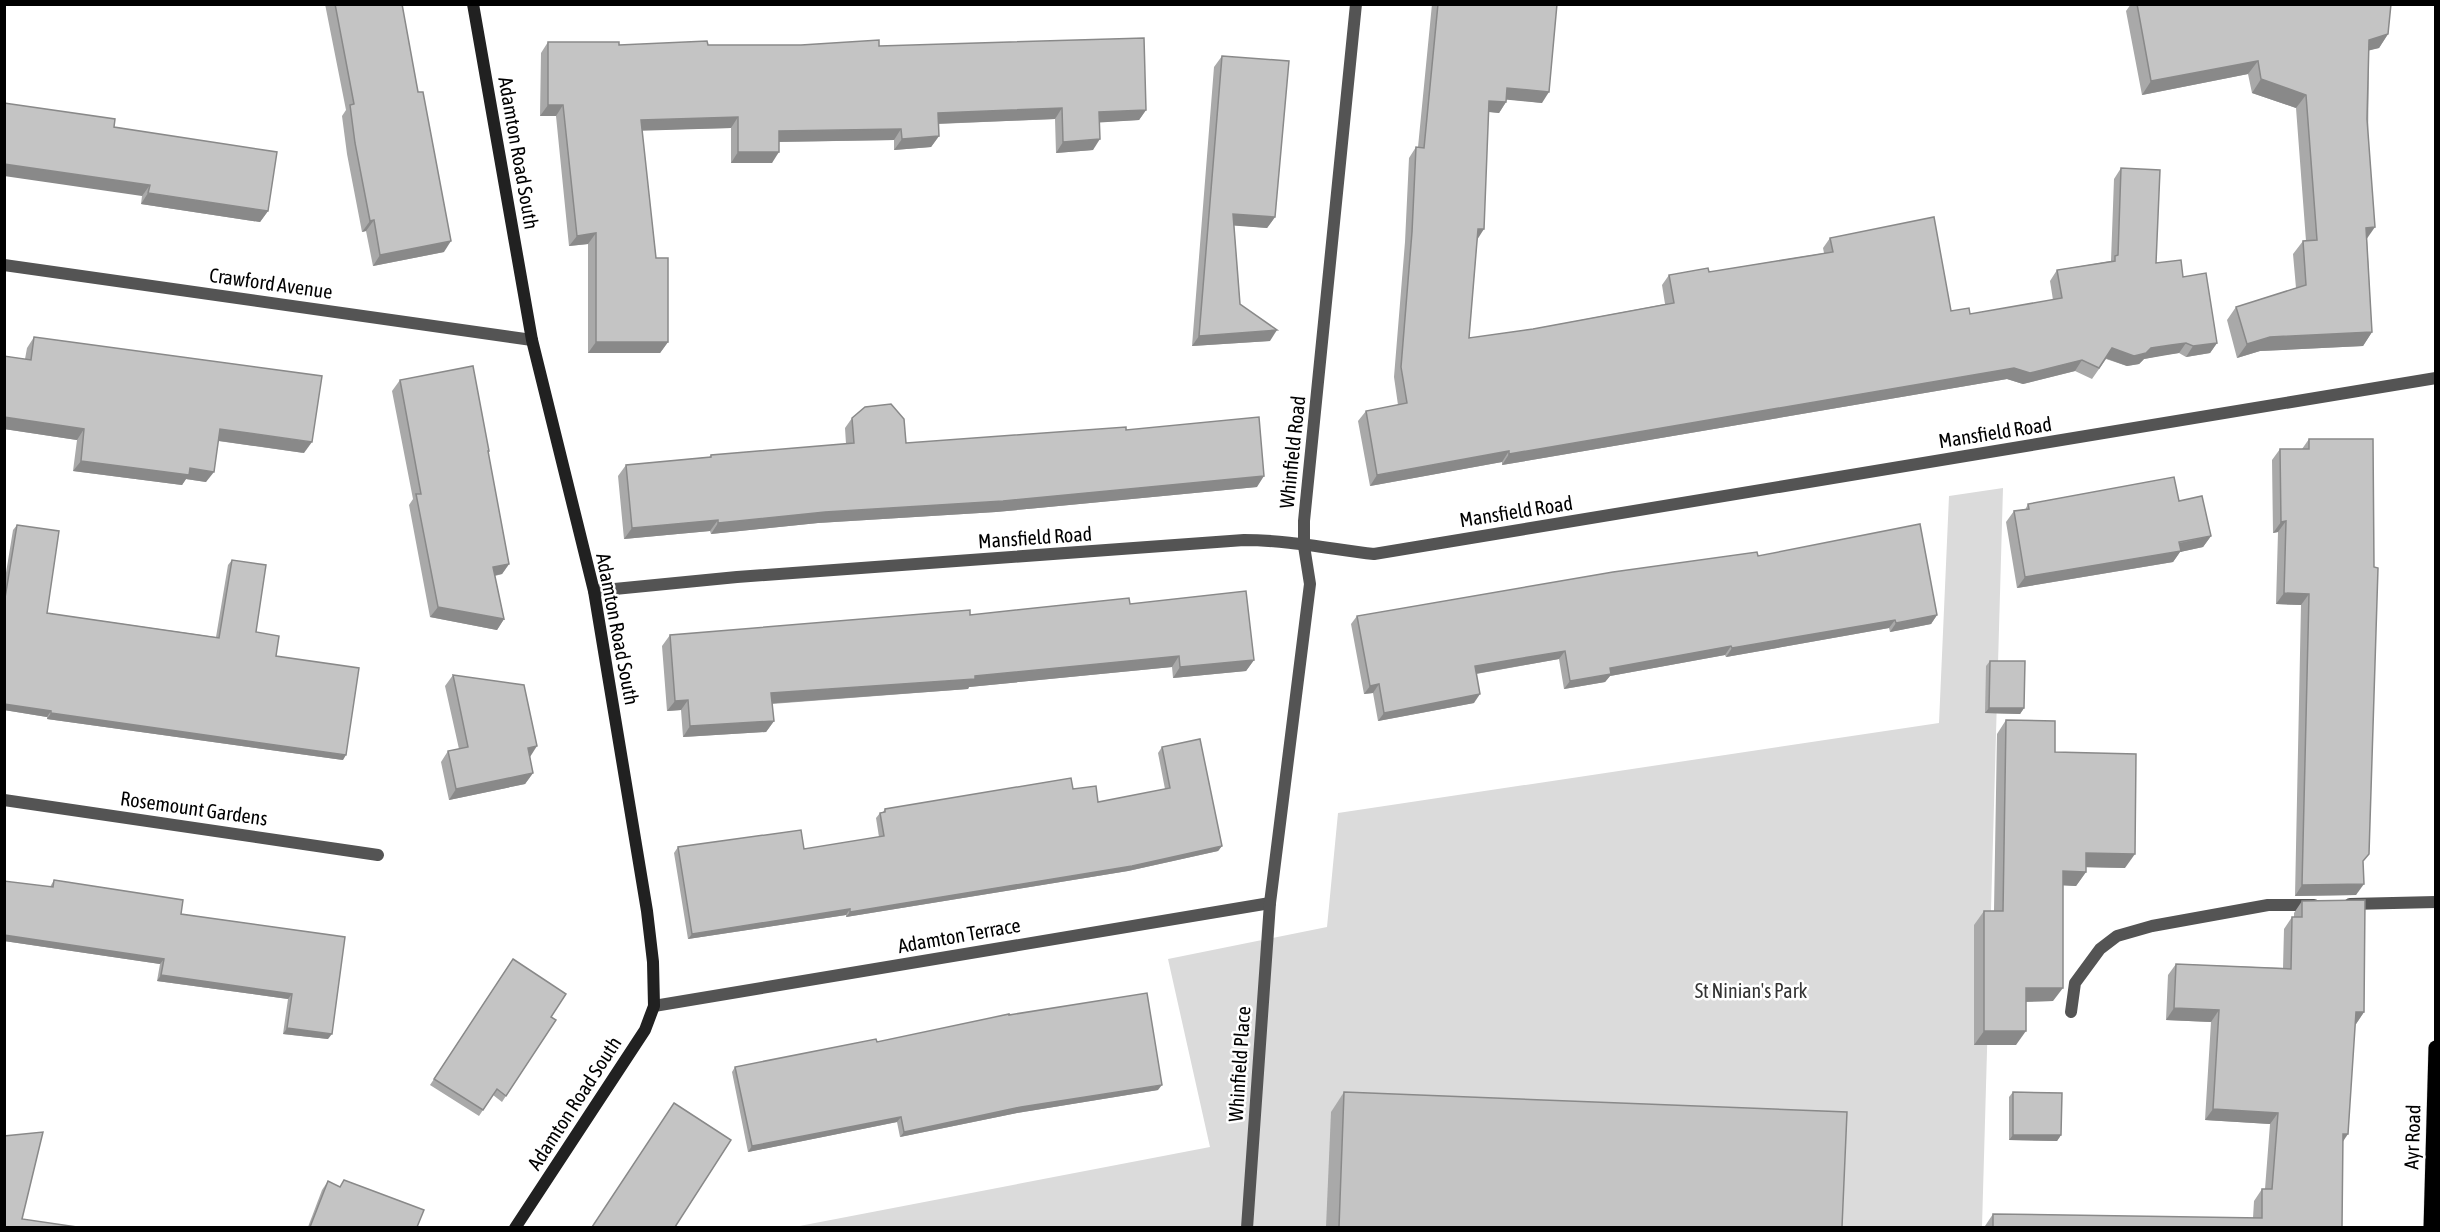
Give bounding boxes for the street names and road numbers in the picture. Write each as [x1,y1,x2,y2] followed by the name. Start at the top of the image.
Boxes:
[494,75,544,231] street label: Adamton Road South
[208,263,334,303] street label: Crawford Avenue
[1275,395,1309,509] street label: Whinfield Road
[1937,412,2053,452] street label: Mansfield Road
[1458,491,1574,531] street label: Mansfield Road
[977,522,1093,552] street label: Mansfield Road
[592,551,644,707] street label: Adamton Road South
[119,786,269,830] street label: Rosemount Gardens
[896,913,1022,957] street label: Adamton Terrace
[1223,1005,1255,1123] street label: Whinfield Place
[522,1032,626,1174] street label: Adamton Road South
[2399,1104,2425,1170] street label: Ayr Road

